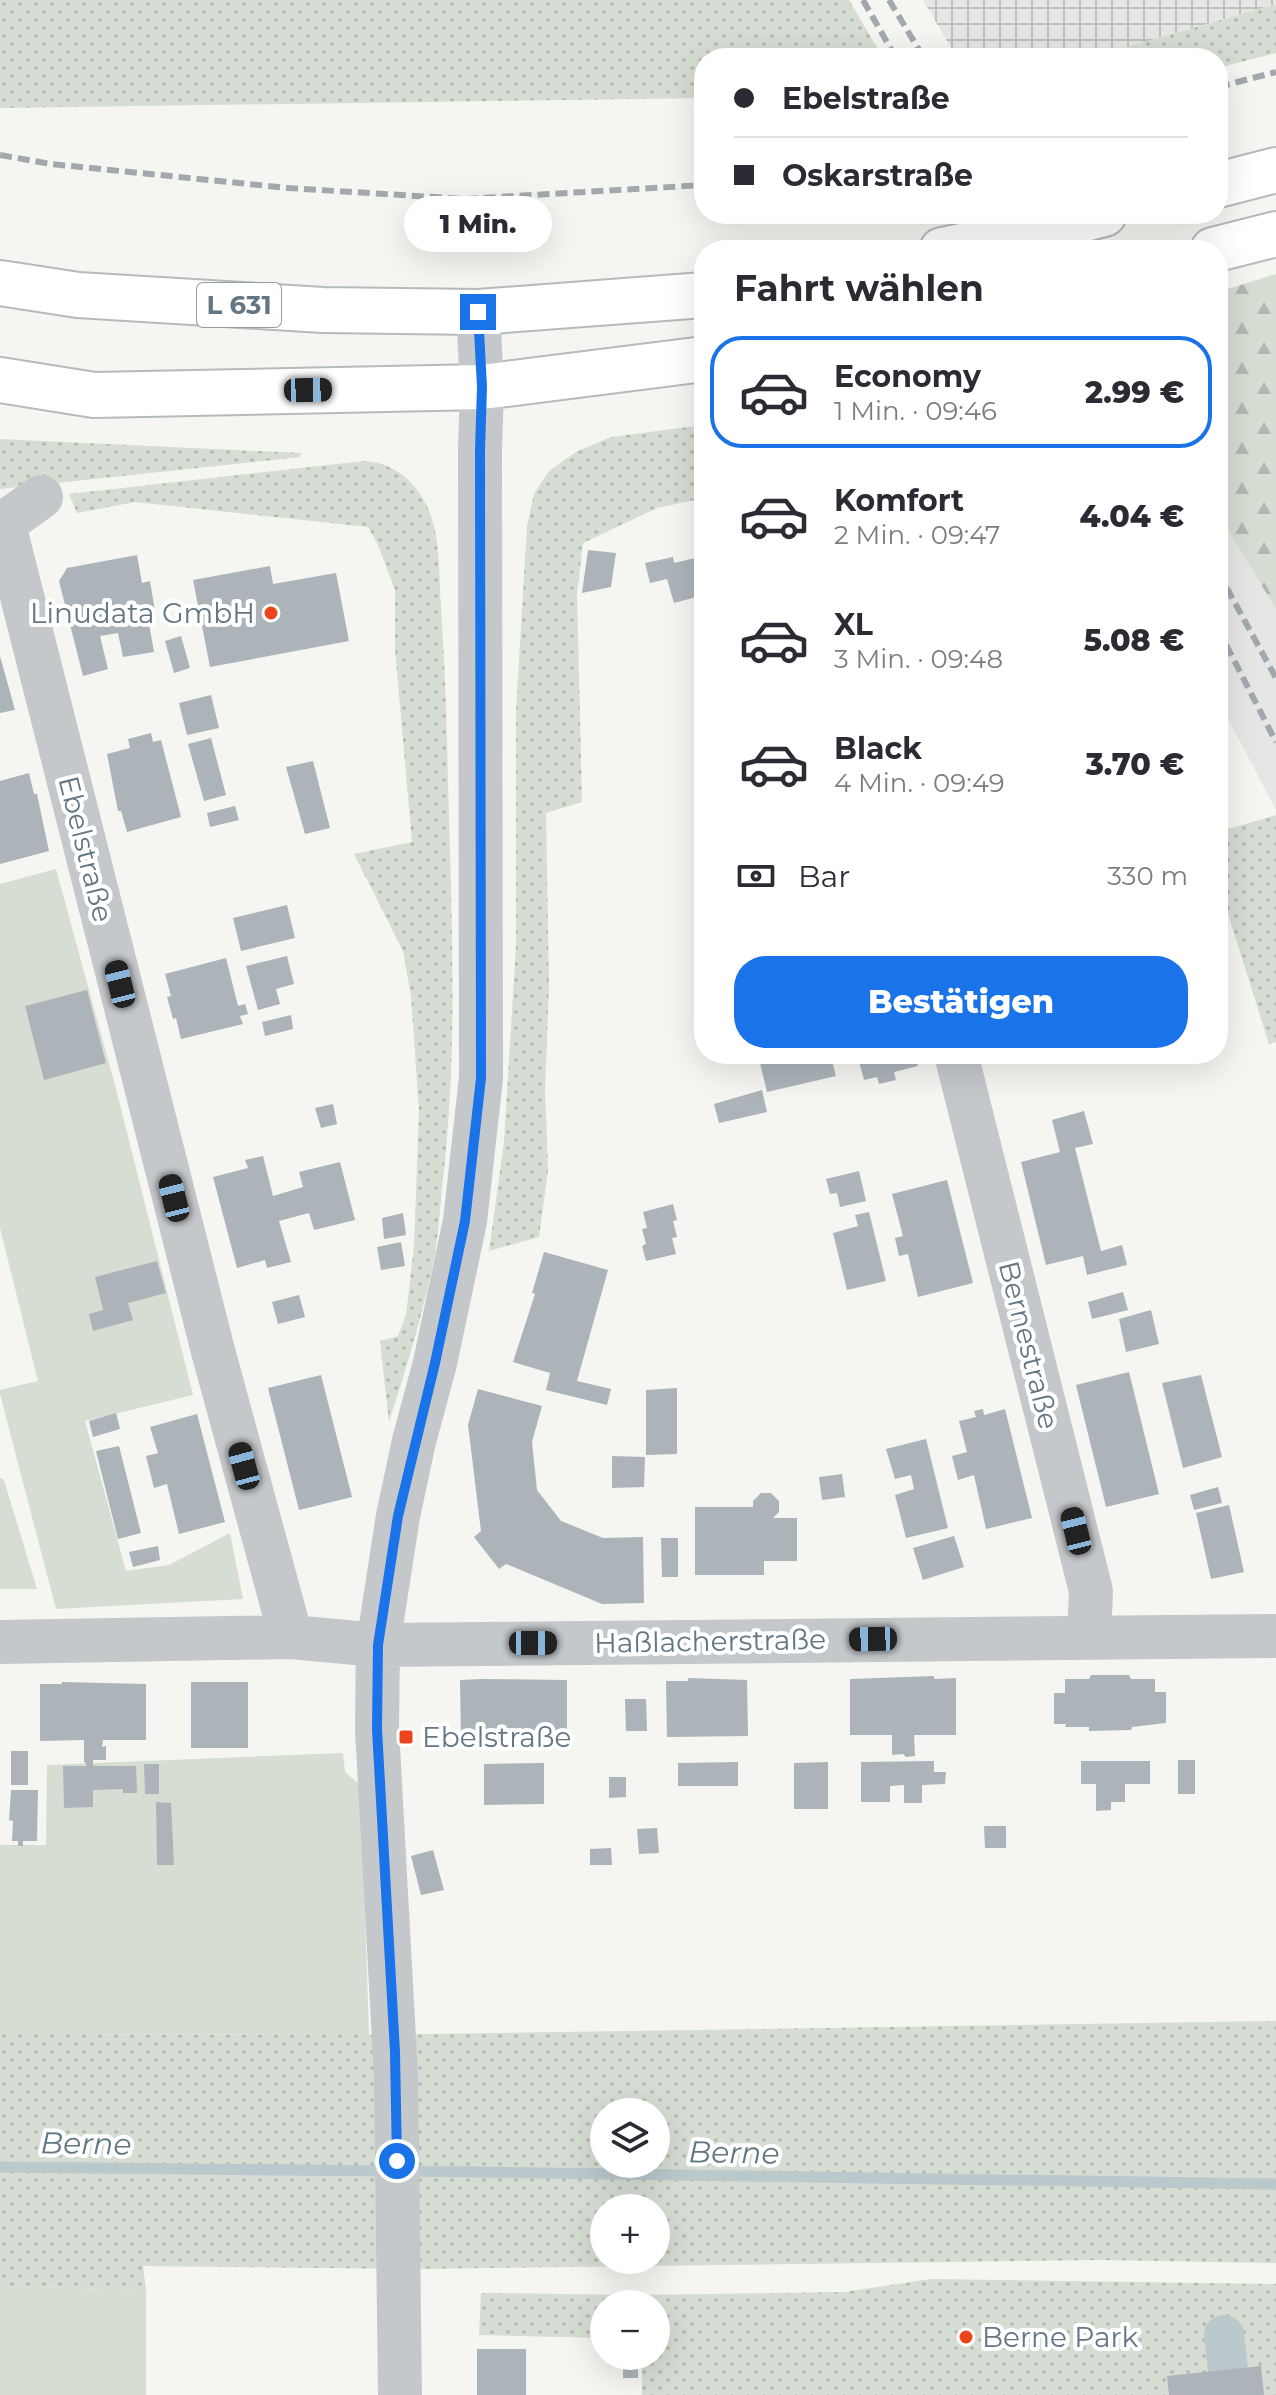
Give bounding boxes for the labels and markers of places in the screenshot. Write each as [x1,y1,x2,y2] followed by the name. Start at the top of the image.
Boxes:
[30,596,255,630] place label: Linudata GmbH
[262,604,280,622] marker: Linudata GmbH
[422,1720,571,1754] place label: Ebelstraße
[397,1728,415,1746] marker: Ebelstraße
[982,2320,1138,2354] place label: Berne Park
[957,2328,975,2346] marker: Berne Park

